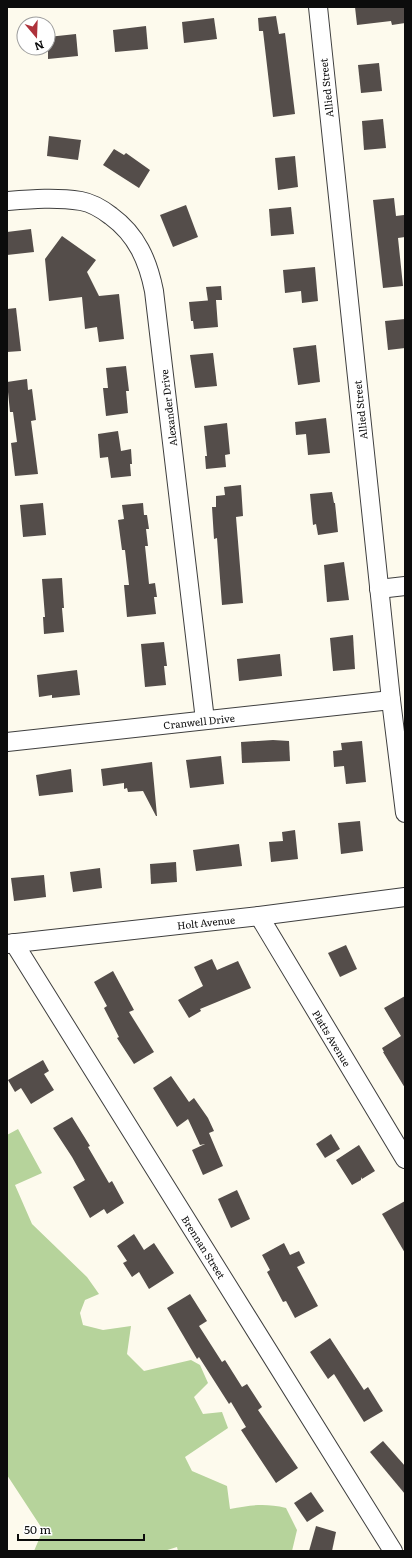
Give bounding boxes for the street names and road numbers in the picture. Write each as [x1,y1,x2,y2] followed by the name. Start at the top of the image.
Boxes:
[315,58,337,118] street label: Allied Street
[156,369,180,447] street label: Alexander Drive
[349,380,371,440] street label: Allied Street
[163,710,235,732] street label: Cranwell Drive
[176,911,236,933] street label: Holt Avenue
[309,1007,355,1069] street label: Platts Avenue
[179,1213,229,1281] street label: Brennan Street

